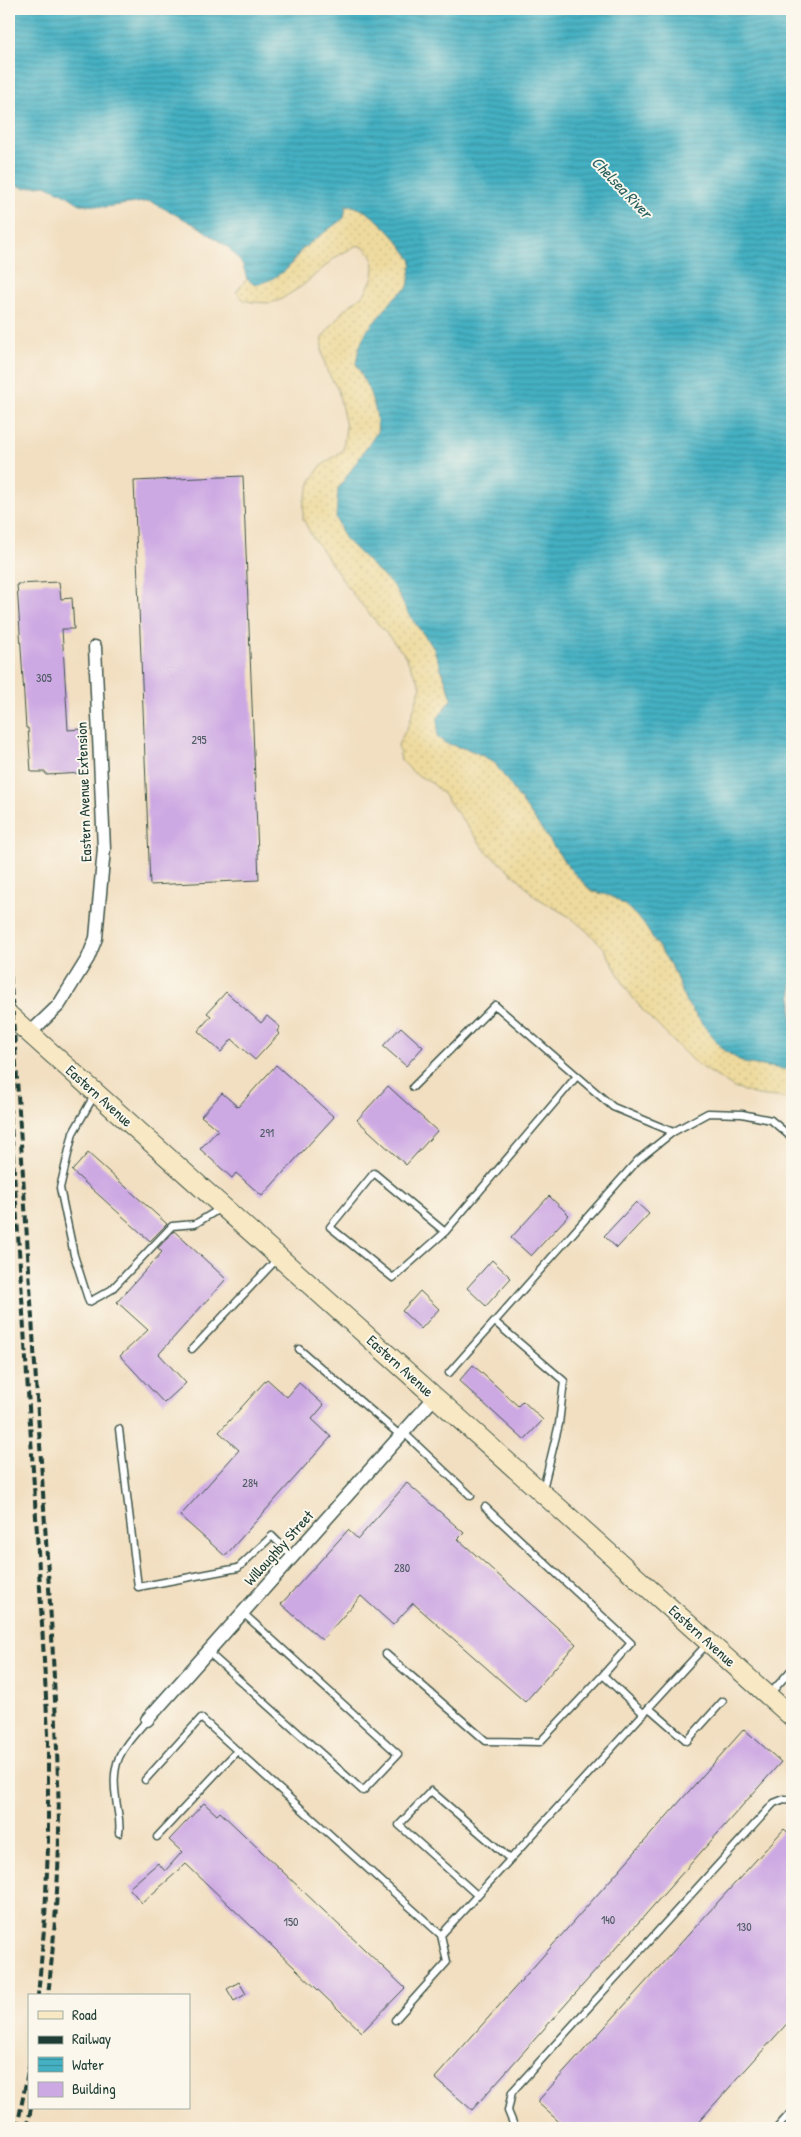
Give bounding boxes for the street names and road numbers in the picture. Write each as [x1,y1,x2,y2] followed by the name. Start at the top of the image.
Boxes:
[71,721,96,862] street label: Eastern Avenue Extension
[61,1060,137,1131] street label: Eastern Avenue
[362,1330,438,1401] street label: Eastern Avenue
[239,1505,319,1590] street label: Willoughby Street
[664,1600,740,1671] street label: Eastern Avenue

